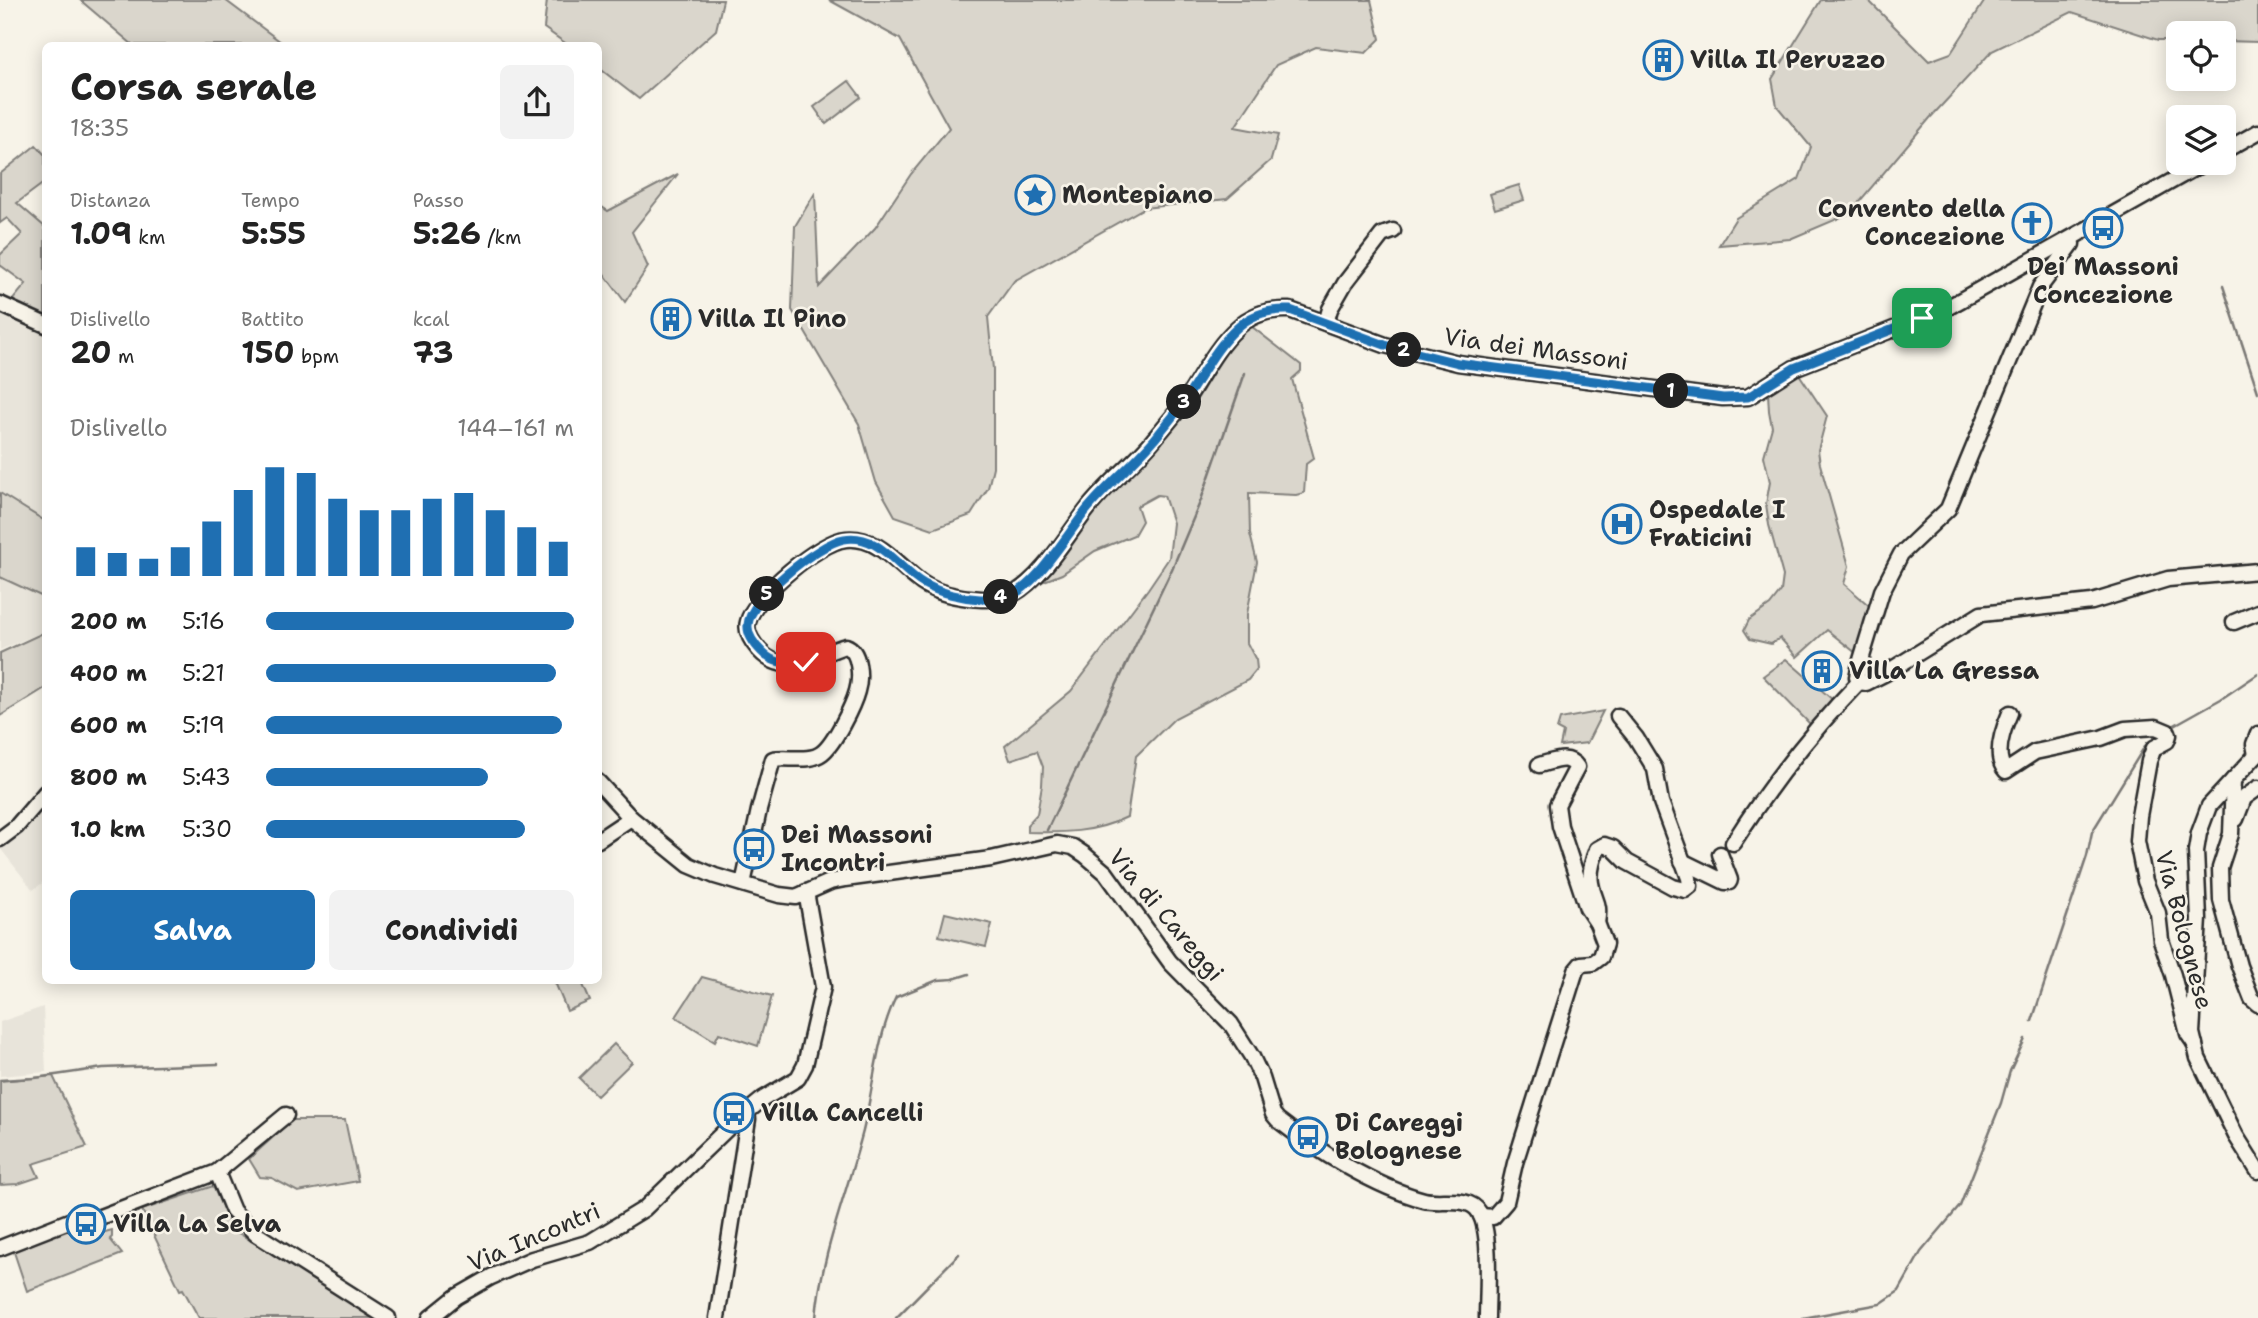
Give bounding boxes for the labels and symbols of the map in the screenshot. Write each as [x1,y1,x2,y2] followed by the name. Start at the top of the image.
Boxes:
[1642,39,1684,81] building icon: Villa Il Peruzzo
[1690,44,1885,76] place label: Villa Il Peruzzo
[1014,174,1056,216] place icon: Montepiano
[1062,179,1213,211] place label: Montepiano
[1818,193,2006,253] place label: Convento della Concezione
[2011,202,2053,244] church icon: Convento della Concezione
[2082,207,2124,249] bus stop icon: Dei Massoni Concezione
[2027,251,2179,311] place label: Dei Massoni Concezione
[1892,288,1952,348] pin
[650,298,692,340] building icon: Villa Il Pino
[698,303,847,335] place label: Villa Il Pino
[1442,320,1630,378] street label: Via dei Massoni
[1386,332,1422,368] pin: 2
[1654,374,1688,408] pin: 1
[1166,384,1202,420] pin: 3
[1649,494,1785,554] place label: Ospedale I Fraticini
[1601,503,1643,545] hospital icon: Ospedale I Fraticini
[750,576,784,612] pin: 5
[984,580,1018,614] pin: 4
[776,632,836,692] pin
[1801,650,1843,692] building icon: Villa La Gressa
[1849,655,2040,687] place label: Villa La Gressa
[781,819,933,879] place label: Dei Massoni Incontri
[733,828,775,870] bus stop icon: Dei Massoni Incontri
[1101,842,1231,988] street label: Via di Careggi
[2147,847,2221,1013] street label: Via Bolognese
[713,1092,755,1134] bus stop icon: Villa Cancelli
[761,1097,924,1129] place label: Villa Cancelli
[1335,1107,1463,1167] place label: Di Careggi Bolognese
[1287,1116,1329,1158] bus stop icon: Di Careggi Bolognese
[463,1195,605,1279] street label: Via Incontri
[65,1203,107,1245] bus stop icon: Villa La Selva
[113,1208,282,1240] place label: Villa La Selva

